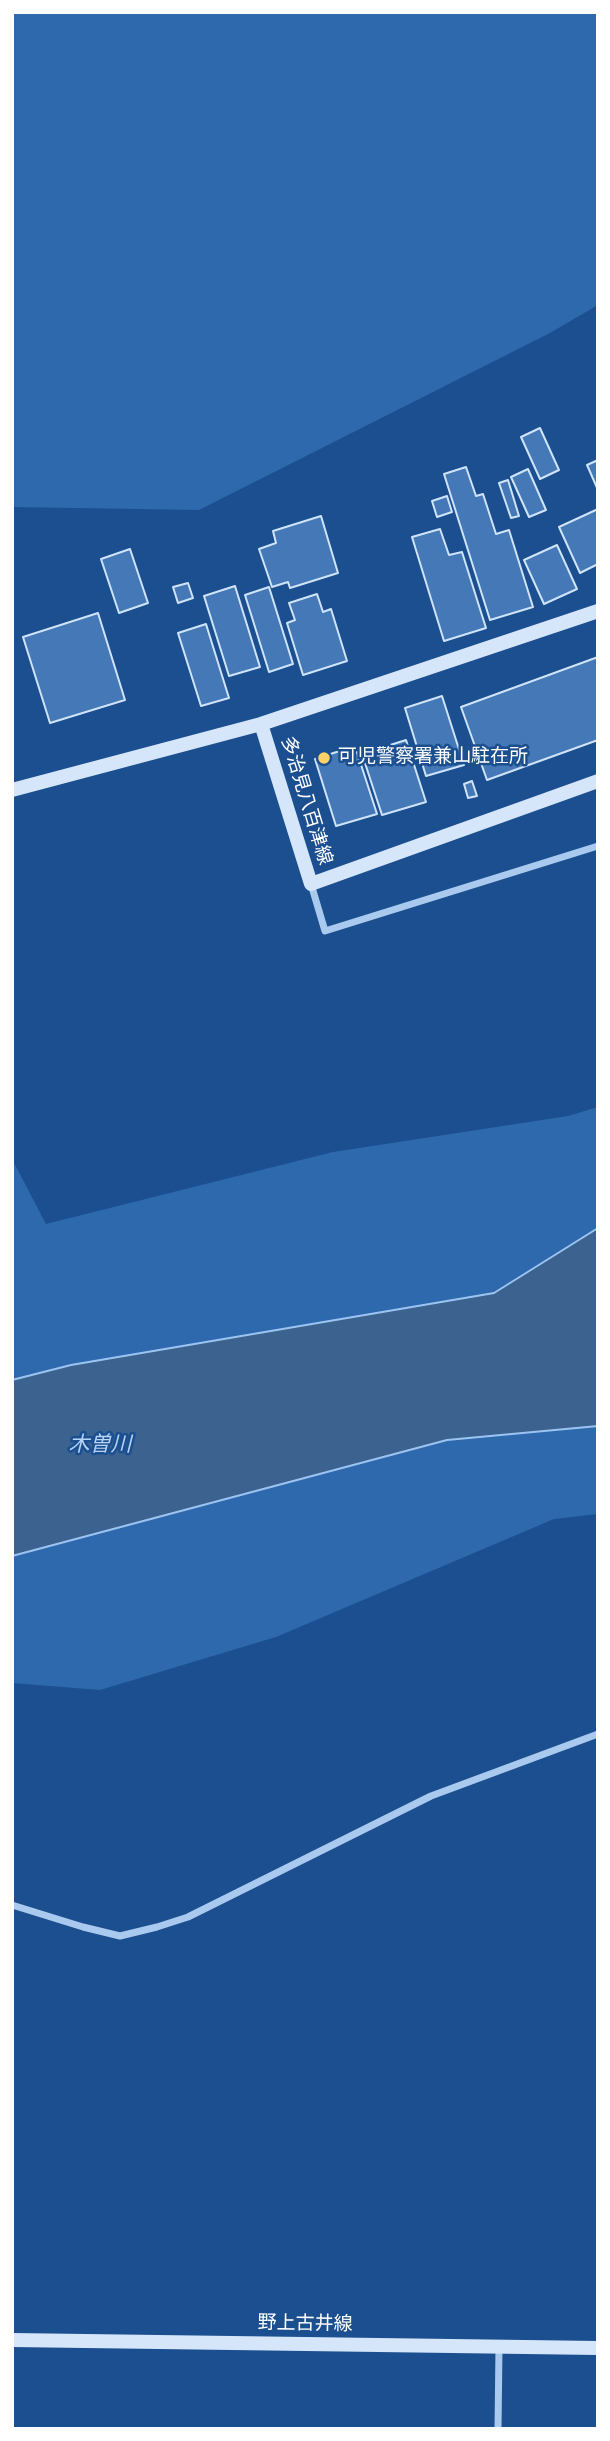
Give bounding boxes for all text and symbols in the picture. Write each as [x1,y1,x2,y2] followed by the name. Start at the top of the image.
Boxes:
[275,734,335,868] street label: 多治見八百津線
[338,747,528,769] place label: 可児警察署兼山駐在所
[316,750,332,766] marker: 可児警察署兼山駐在所
[69,1433,131,1459] water label: 木曽川
[257,2313,353,2337] street label: 野上古井線

